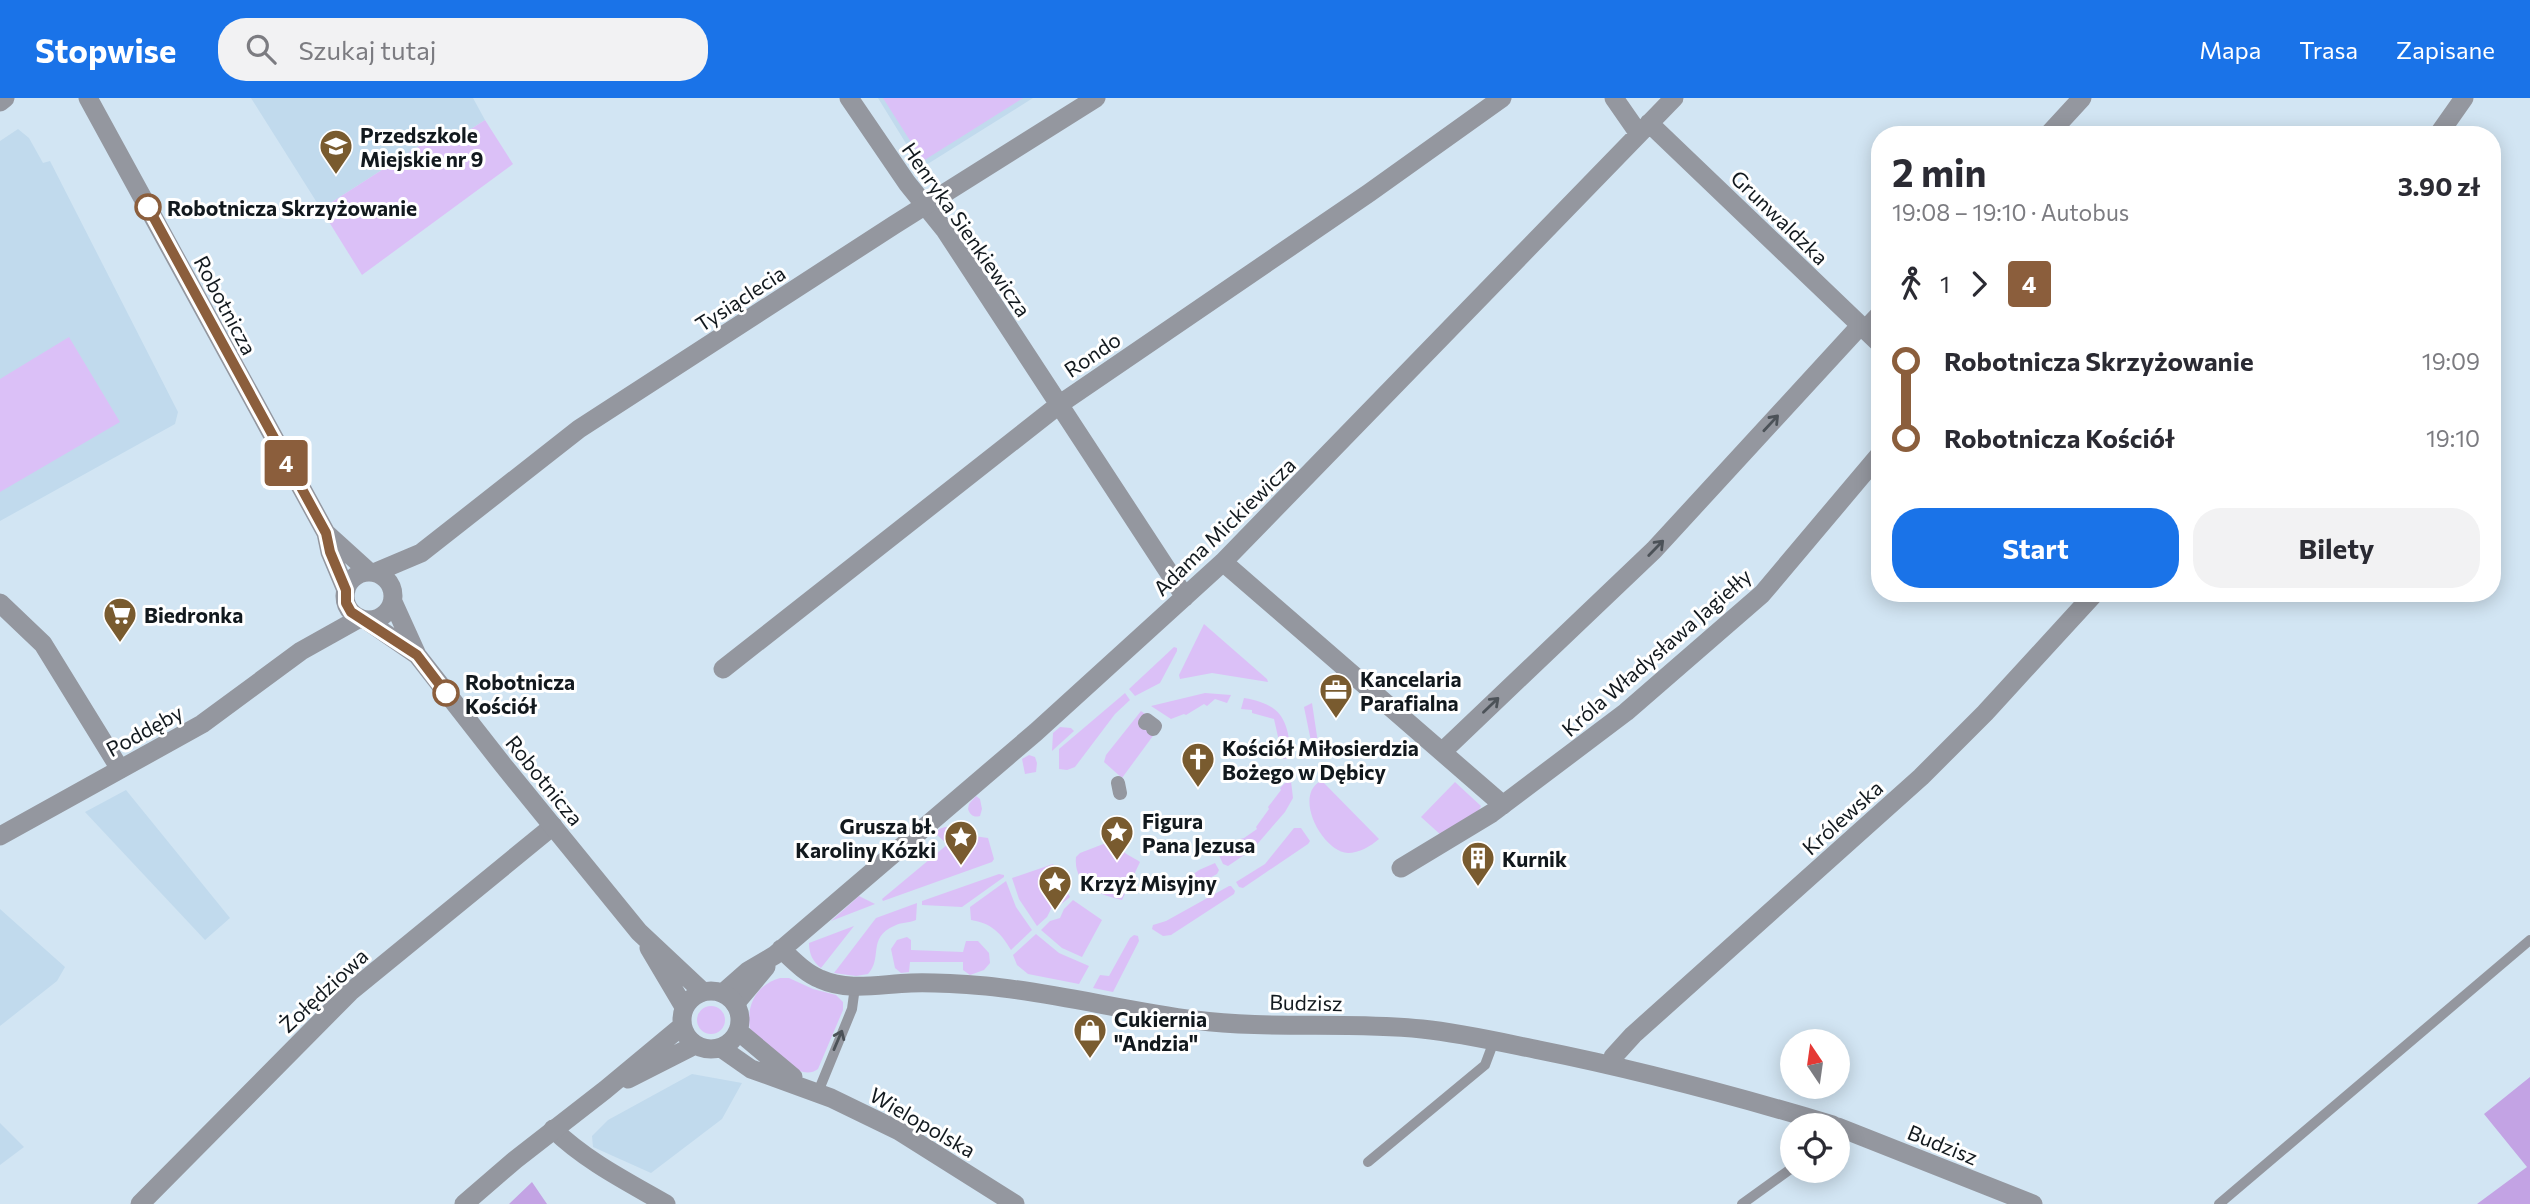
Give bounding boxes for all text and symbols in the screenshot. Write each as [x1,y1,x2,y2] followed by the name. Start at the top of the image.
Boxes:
[218,18,708,81] search box
[35,29,176,70] text: Stopwise
[242,30,280,68] icon: search
[298,34,436,65] text: Szukaj tutaj
[2199,35,2261,64] text: Mapa
[2299,35,2358,64] text: Trasa
[2396,35,2495,64] text: Zapisane
[360,122,484,171] place label: Przedszkole Miejskie nr 9
[317,127,355,176] school or university icon: Przedszkole Miejskie nr 9
[897,137,1037,321] street label: Henryka Sienkiewicza
[1892,148,1987,195] text: 2 min
[1726,165,1834,269] street label: Grunwaldzka
[2398,170,2480,201] text: 3.90 zł
[135,194,161,220] marker: Robotnicza Skrzyżowanie
[167,195,417,220] place label: Robotnicza Skrzyżowanie
[1892,198,2129,226] text: 19:08 – 19:10 · Autobus
[189,251,263,359] street label: Robotnicza
[690,260,790,336] street label: Tysiąclecia
[1892,265,1930,303] icon: walk
[1960,265,1998,303] icon: forward
[2022,269,2037,298] text: 4
[1940,270,1950,298] text: 1
[1059,326,1125,382] street label: Rondo
[1944,345,2254,376] text: Robotnicza Skrzyżowanie
[2422,347,2480,375] text: 19:09
[1763,414,1779,432] one-way arrow
[1944,422,2174,453] text: Robotnicza Kościół
[2426,424,2480,452] text: 19:10
[263,440,309,486] line badge: 4
[279,448,293,477] text: 4
[1148,452,1300,600] street label: Adama Mickiewicza
[1892,508,2179,588] button: Start
[2193,508,2480,588] button: Bilety
[1647,539,1664,556] one-way arrow
[1556,563,1756,741] street label: Króla Władysława Jagiełły
[101,595,139,644] supermarket icon: Biedronka
[144,602,243,627] place label: Biedronka
[1360,666,1461,715] place label: Kancelaria Parafialna
[465,669,575,718] place label: Robotnicza Kościół
[1317,671,1355,720] office icon: Kancelaria Parafialna
[433,680,459,706] marker: Robotnicza Kościół
[1482,696,1499,713] one-way arrow
[101,699,187,761] street label: Poddęby
[501,730,589,830] street label: Robotnicza
[1222,735,1419,784] place label: Kościół Miłosierdzia Bożego w Dębicy
[1179,740,1217,789] church icon: Kościół Miłosierdzia Bożego w Dębicy
[1797,774,1887,860] street label: Królewska
[1142,808,1255,857] place label: Figura Pana Jezusa
[795,813,936,862] place label: Grusza bł. Karoliny Kózki
[1098,813,1136,862] place icon: Figura Pana Jezusa
[942,818,980,867] place icon: Grusza bł. Karoliny Kózki
[1459,839,1497,888] building icon: Kurnik
[1502,846,1567,871] place label: Kurnik
[1036,863,1074,912] place icon: Krzyż Misyjny
[1080,870,1217,895] place label: Krzyż Misyjny
[274,943,372,1037] street label: Żołędziowa
[1269,989,1343,1015] street label: Budzisz
[1114,1006,1207,1055] place label: Cukiernia "Andzia"
[1071,1011,1109,1060] shop icon: Cukiernia "Andzia"
[1780,1029,1850,1099] north arrow
[1780,1029,1850,1183] map controls
[833,1030,846,1051] one-way arrow
[866,1082,980,1162] street label: Wielopolska
[1780,1113,1850,1183] button: locate
[1904,1119,1982,1169] street label: Budzisz

